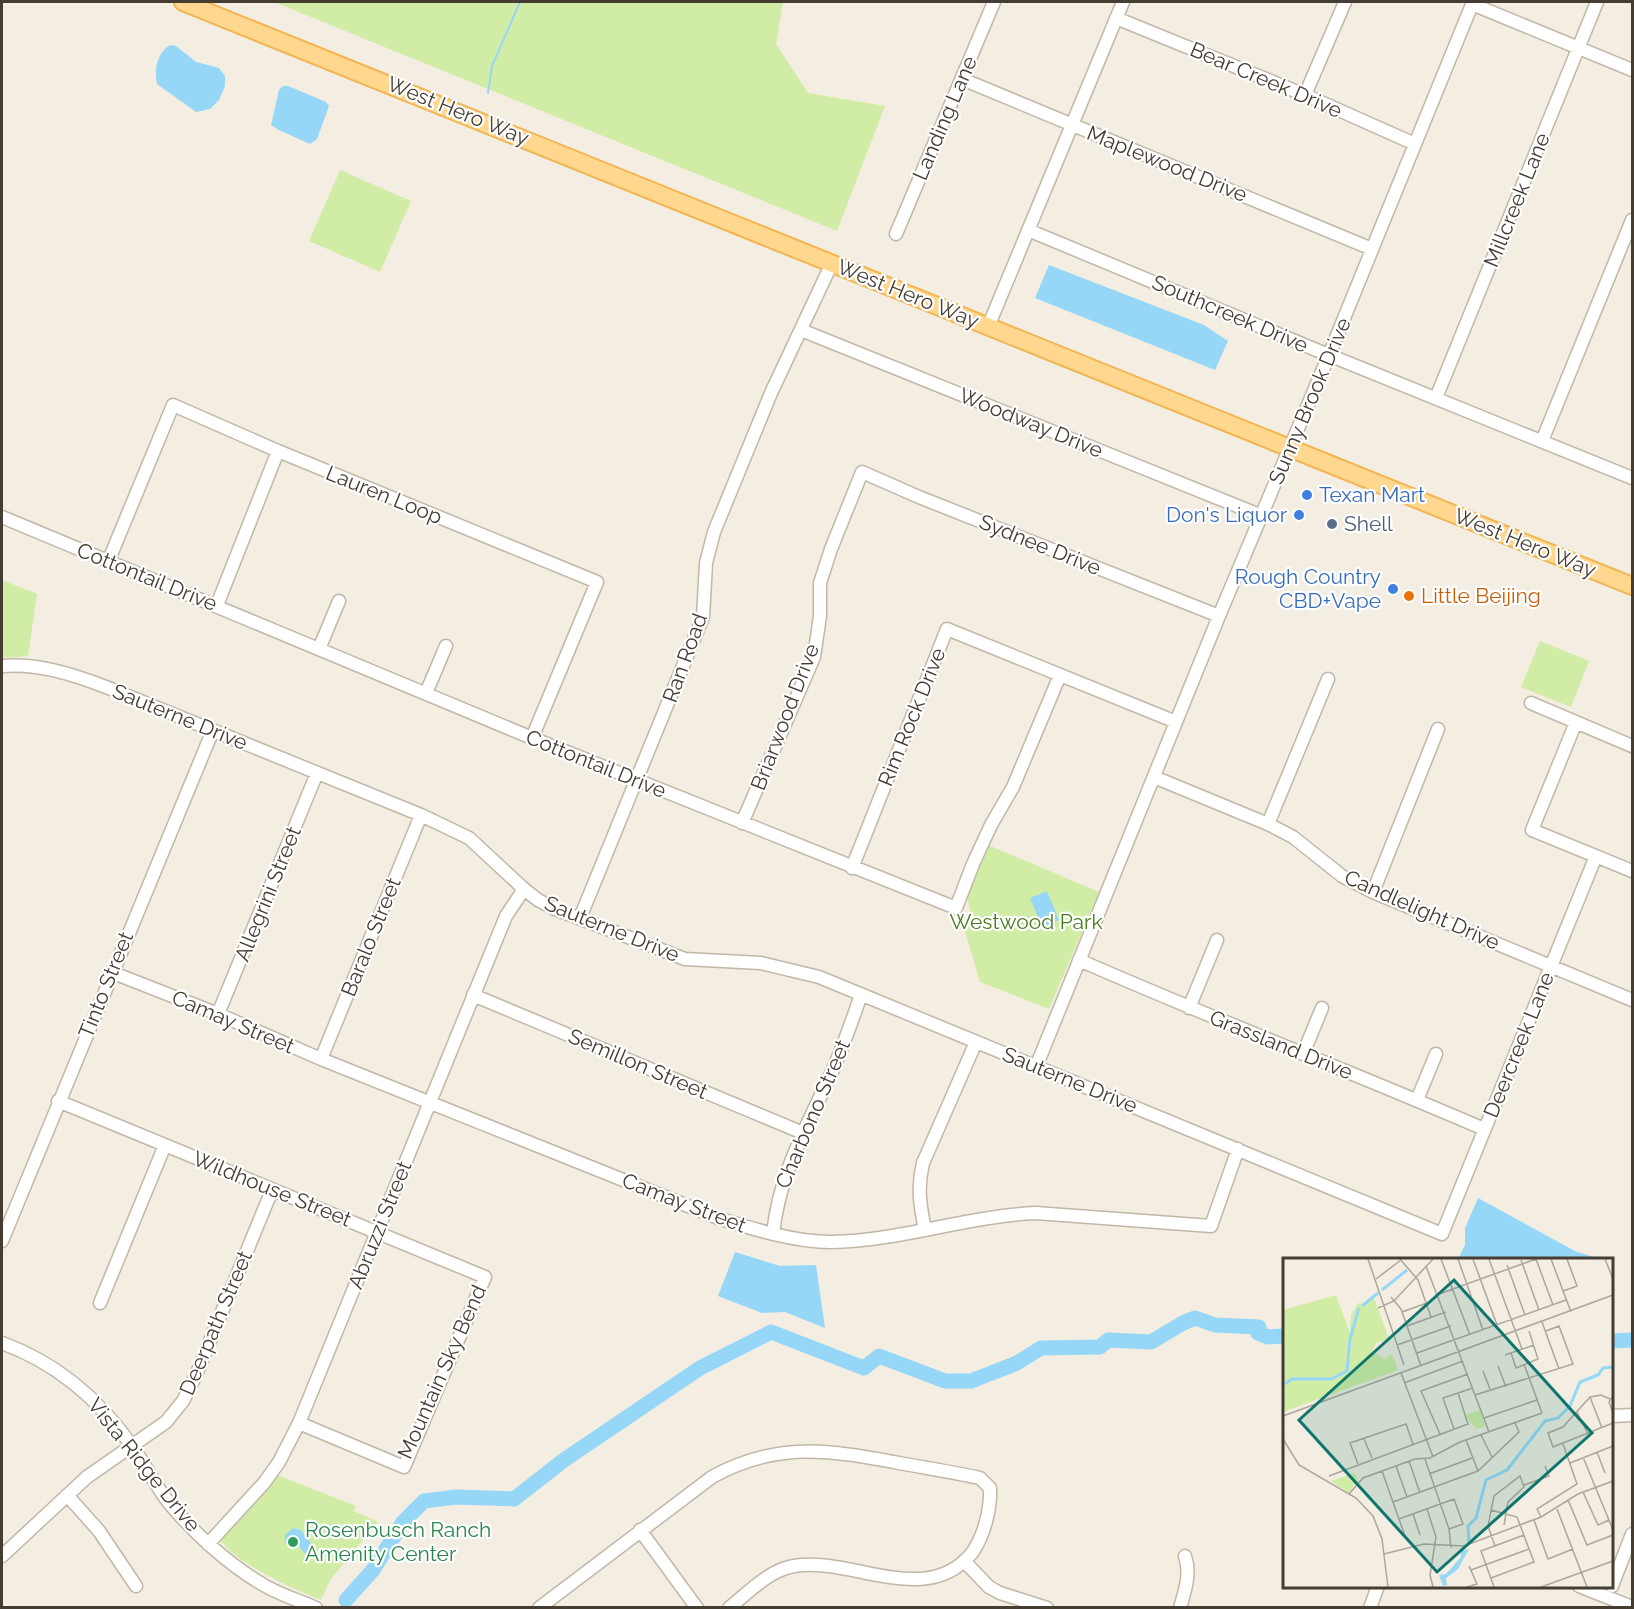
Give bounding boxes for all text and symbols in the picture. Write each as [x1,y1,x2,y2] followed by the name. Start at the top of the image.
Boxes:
[1186,36,1346,123] street label: Bear Creek Drive
[907,52,982,184] street label: Landing Lane
[384,71,533,150] street label: West Hero Way
[1083,120,1251,207] street label: Maplewood Drive
[1478,129,1555,271] street label: Millcreek Lane
[834,254,983,333] street label: West Hero Way
[1149,269,1312,358] street label: Southcreek Drive
[1263,314,1356,488] street label: Sunny Brook Drive
[956,382,1107,463] street label: Woodway Drive
[322,460,446,529] street label: Lauren Loop
[1319,482,1425,507] place label: Texan Mart
[1300,488,1314,502] marker: Texan Mart
[1166,502,1288,527] place label: Don's Liquor
[1451,503,1600,582] street label: West Hero Way
[1292,508,1306,522] marker: Don's Liquor
[976,509,1105,580] street label: Sydnee Drive
[1344,511,1393,536] place label: Shell
[1325,517,1339,531] marker: Shell
[73,537,221,616] street label: Cottontail Drive
[1235,564,1381,613] place label: Rough Country CBD+Vape
[1386,582,1400,596] marker: Rough Country CBD+Vape
[1421,583,1541,608] place label: Little Beijing
[1402,589,1416,603] marker: Little Beijing
[657,610,712,706] street label: Ran Road
[745,640,824,794] street label: Briarwood Drive
[872,644,951,790] street label: Rim Rock Drive
[109,678,251,755] street label: Sauterne Drive
[522,724,670,803] street label: Cottontail Drive
[229,823,306,965] street label: Allegrini Street
[1341,864,1504,955] street label: Candlelight Drive
[335,874,406,1000] street label: Baralo Street
[541,890,683,967] street label: Sauterne Drive
[949,909,1103,934] park label: Westwood Park
[73,928,138,1042] street label: Tinto Street
[1478,968,1559,1121] street label: Deercreek Lane
[168,985,298,1059] street label: Camay Street
[1206,1004,1356,1085] street label: Grassland Drive
[565,1023,712,1104] street label: Semillon Street
[770,1036,855,1192] street label: Charbono Street
[999,1041,1141,1118] street label: Sauterne Drive
[189,1145,355,1232] street label: Wildhouse Street
[343,1157,417,1292] street label: Abruzzi Street
[619,1167,750,1238] street label: Camay Street
[174,1247,257,1399] street label: Deerpath Street
[1283,1258,1613,1588] inset map
[392,1281,491,1463] street label: Mountain Sky Bend
[83,1393,206,1537] street label: Vista Ridge Drive
[305,1517,491,1566] place label: Rosenbusch Ranch Amenity Center
[286,1535,300,1549] marker: Rosenbusch Ranch Amenity Center

